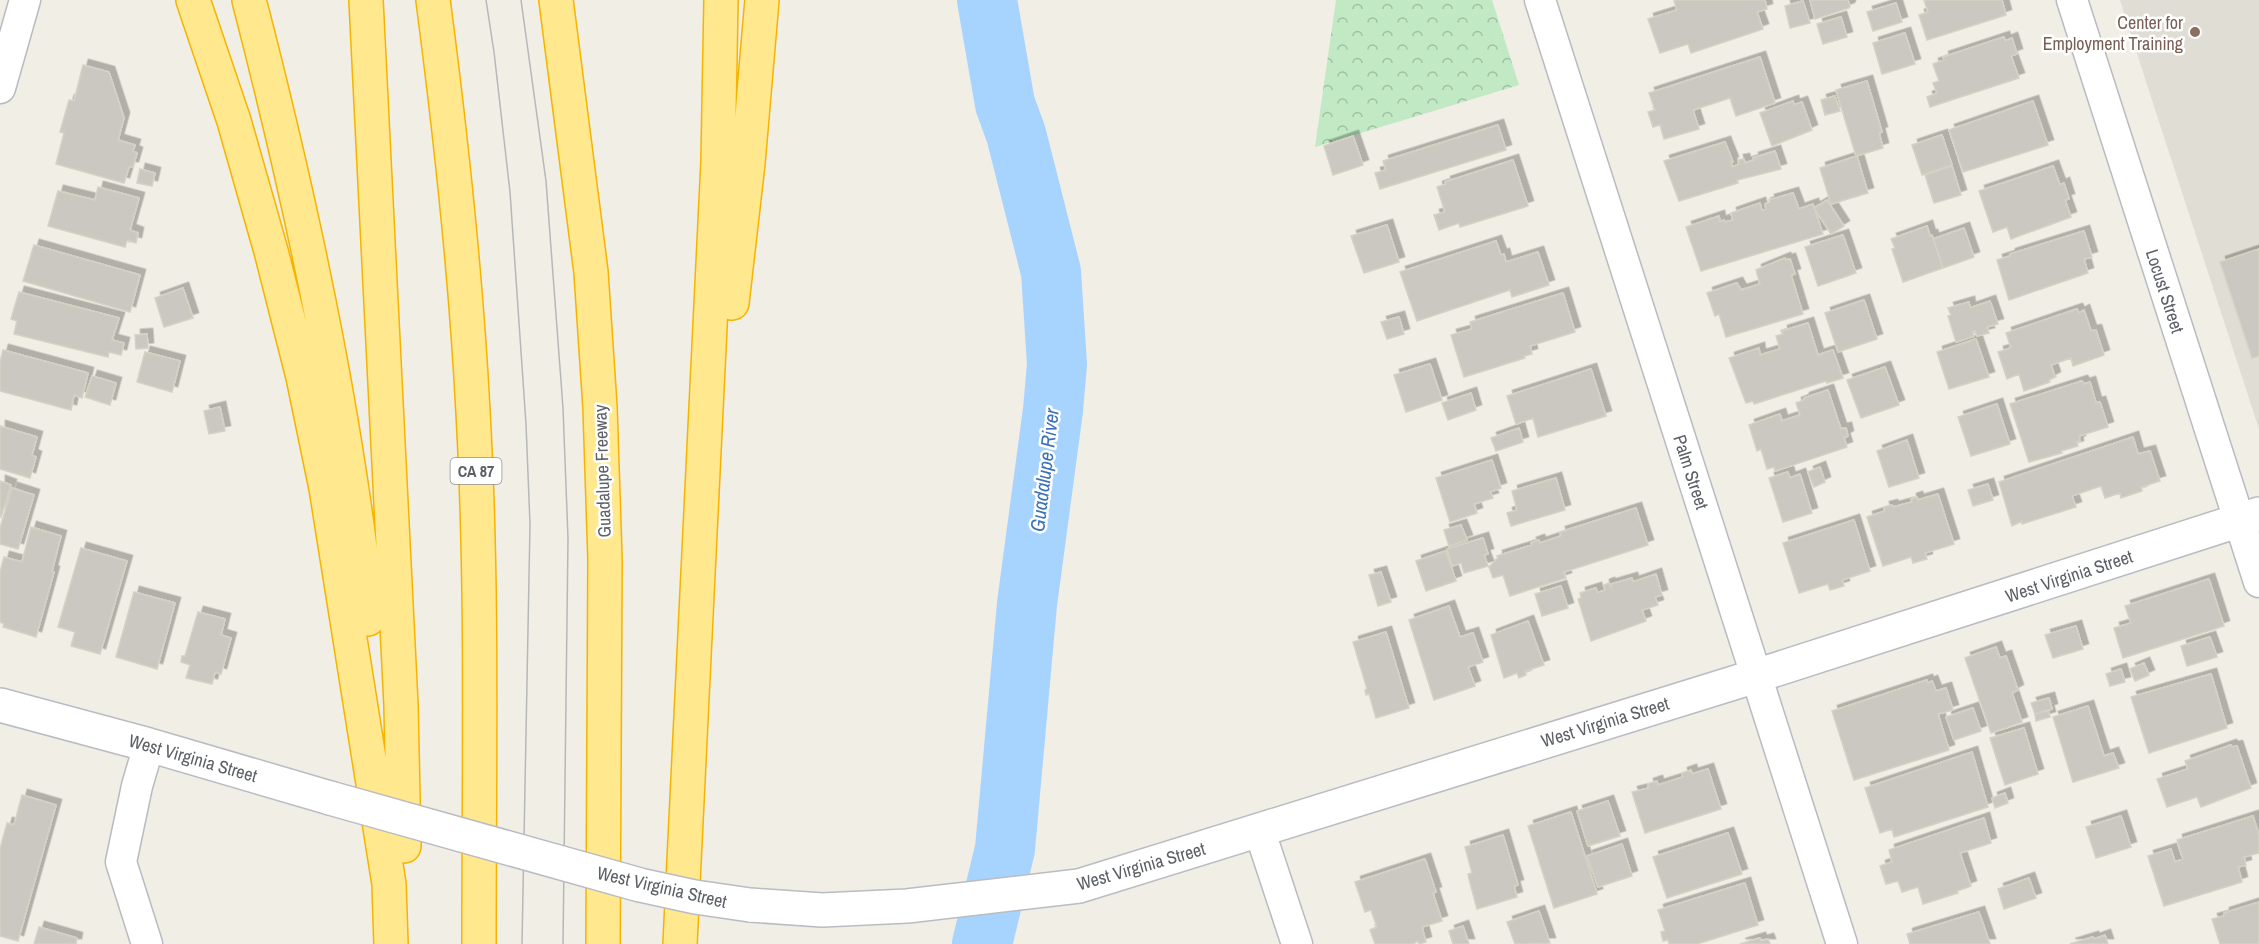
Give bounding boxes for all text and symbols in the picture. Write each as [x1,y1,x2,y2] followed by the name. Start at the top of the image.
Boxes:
[2043,10,2184,56] place label: Center for Employment Training
[2188,25,2202,39] marker: Center for Employment Training
[2140,246,2190,336] street label: Locust Street
[587,404,617,538] street label: Guadalupe Freeway
[1023,406,1065,533] water label: Guadalupe River
[1667,431,1715,513] street label: Palm Street
[450,458,502,484] road number: CA 87
[2002,544,2136,608] street label: West Virginia Street
[1538,691,1672,753] street label: West Virginia Street
[126,728,260,788] street label: West Virginia Street
[1074,836,1208,896] street label: West Virginia Street
[595,860,729,914] street label: West Virginia Street

